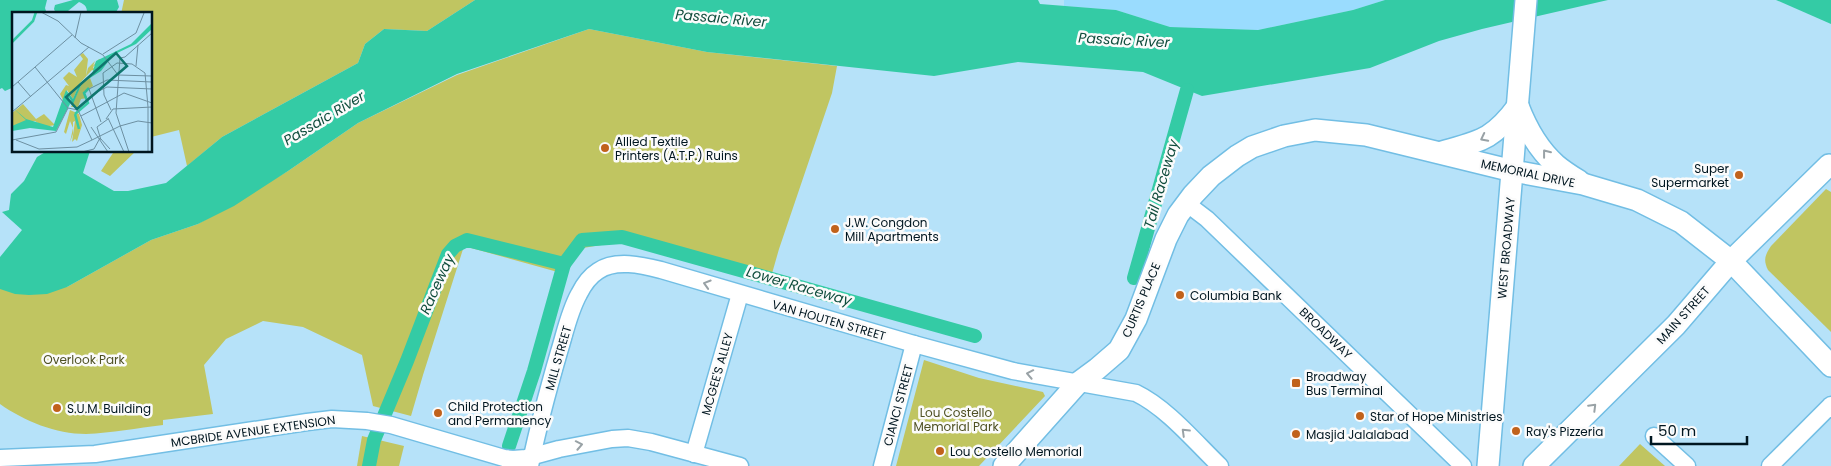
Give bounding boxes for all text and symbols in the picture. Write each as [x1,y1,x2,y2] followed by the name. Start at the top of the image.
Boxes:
[675,4,768,32] water label: Passaic River
[12,12,152,152] inset map
[1078,28,1171,52] water label: Passaic River
[280,85,369,150] water label: Passaic River
[1481,132,1490,142] one-way arrow
[615,133,738,164] place label: Allied Textile Printers (A.T.P.) Ruins
[1139,136,1184,231] water label: Tail Raceway
[599,142,611,154] marker: Allied Textile Printers (A.T.P.) Ruins
[1543,149,1552,159] one-way arrow
[1479,155,1577,191] street label: MEMORIAL DRIVE
[1651,160,1730,191] place label: Super Supermarket
[1733,169,1745,181] marker: Super Supermarket
[1493,196,1519,300] street label: WEST BROADWAY
[845,214,939,245] place label: J.W. Congdon Mill Apartments
[829,223,841,235] marker: J.W. Congdon Mill Apartments
[415,250,460,317] water label: Raceway
[1118,260,1164,340] street label: CURTIS PLACE
[744,261,855,311] water label: Lower Raceway
[704,279,712,289] one-way arrow
[1652,282,1714,348] street label: MAIN STREET
[1190,287,1282,304] place label: Columbia Bank
[1174,289,1186,301] marker: Columbia Bank
[770,296,888,345] street label: VAN HOUTEN STREET
[1296,303,1356,363] street label: BROADWAY
[541,323,575,392] street label: MILL STREET
[697,331,737,417] street label: MCGEE'S ALLEY
[43,351,126,368] park label: Overlook Park
[879,362,917,448] street label: CIANCI STREET
[1306,368,1383,399] place label: Broadway Bus Terminal
[1025,369,1034,379] one-way arrow
[1290,377,1302,389] marker: Broadway Bus Terminal
[448,398,552,429] place label: Child Protection and Permanency
[67,400,151,417] place label: S.U.M. Building
[51,402,63,414] marker: S.U.M. Building
[913,404,999,435] park label: Lou Costello Memorial Park
[1588,404,1597,413] one-way arrow
[432,407,444,419] marker: Child Protection and Permanency
[1370,408,1502,425] place label: Star of Hope Ministries
[1354,410,1366,422] marker: Star of Hope Ministries
[170,411,336,451] street label: MCBRIDE AVENUE EXTENSION
[1651,414,1747,446] scale bar
[1658,420,1696,441] text: 50 m
[1526,423,1603,440] place label: Ray's Pizzeria
[1510,425,1522,437] marker: Ray's Pizzeria
[1306,426,1409,443] place label: Masjid Jalalabad
[1290,428,1302,440] marker: Masjid Jalalabad
[1181,429,1190,438] one-way arrow
[575,440,583,451] one-way arrow
[950,443,1082,460] place label: Lou Costello Memorial
[934,445,946,457] marker: Lou Costello Memorial

